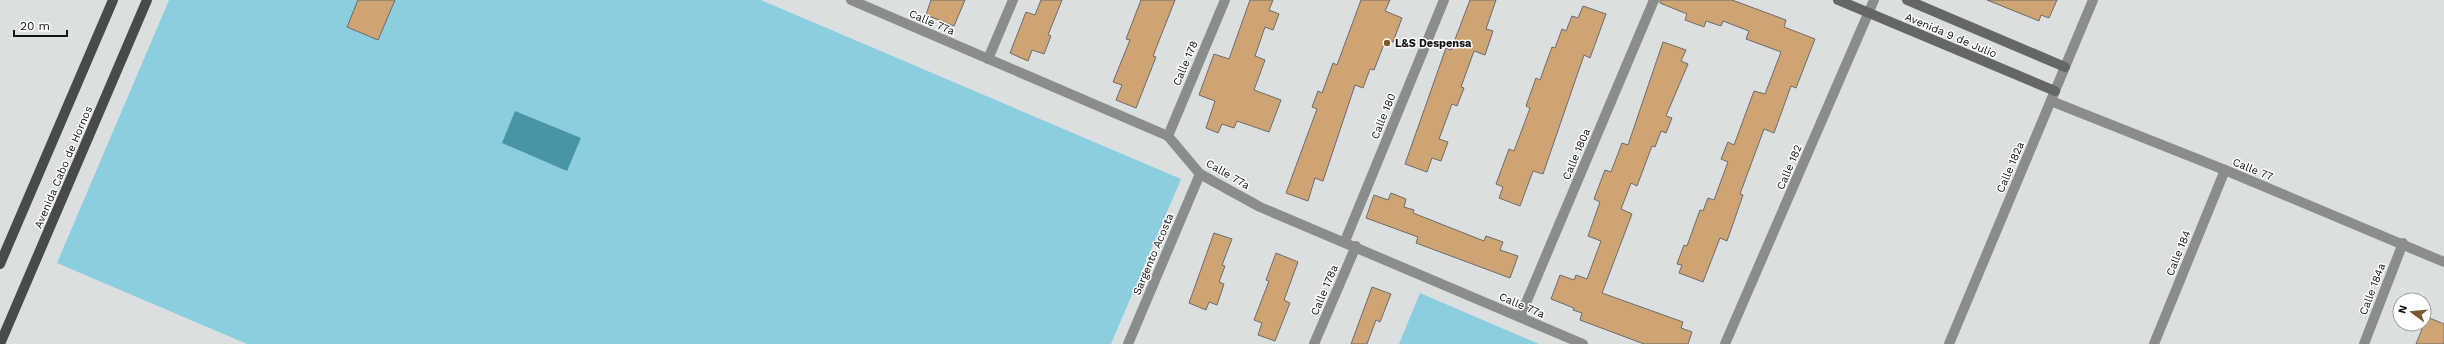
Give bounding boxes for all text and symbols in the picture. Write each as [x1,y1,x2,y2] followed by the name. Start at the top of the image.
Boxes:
[907,7,957,38] street label: Calle 77a
[1903,10,1999,61] street label: Avenida 9 de Julio
[14,12,67,38] scale bar
[20,19,50,33] text: 20 m
[1395,37,1472,50] place label: L&S Despensa
[1382,38,1392,48] marker: L&S Despensa
[1170,39,1201,88] street label: Calle 178
[1368,91,1399,141] street label: Calle 180
[32,104,95,230] street label: Avenida Cabo de Hornos
[1560,127,1593,182] street label: Calle 180a
[1994,140,2027,195] street label: Calle 182a
[1774,143,1805,192] street label: Calle 182
[2231,155,2275,183] street label: Calle 77
[1204,157,1252,192] street label: Calle 77a
[1130,211,1177,297] street label: Sargento Acosta
[2163,228,2194,278] street label: Calle 184
[2357,261,2388,317] street label: Calle 184a
[1308,263,1341,317] street label: Calle 178a
[1497,290,1547,321] street label: Calle 77a
[2392,292,2432,332] north arrow
[2395,304,2410,315] text: N

